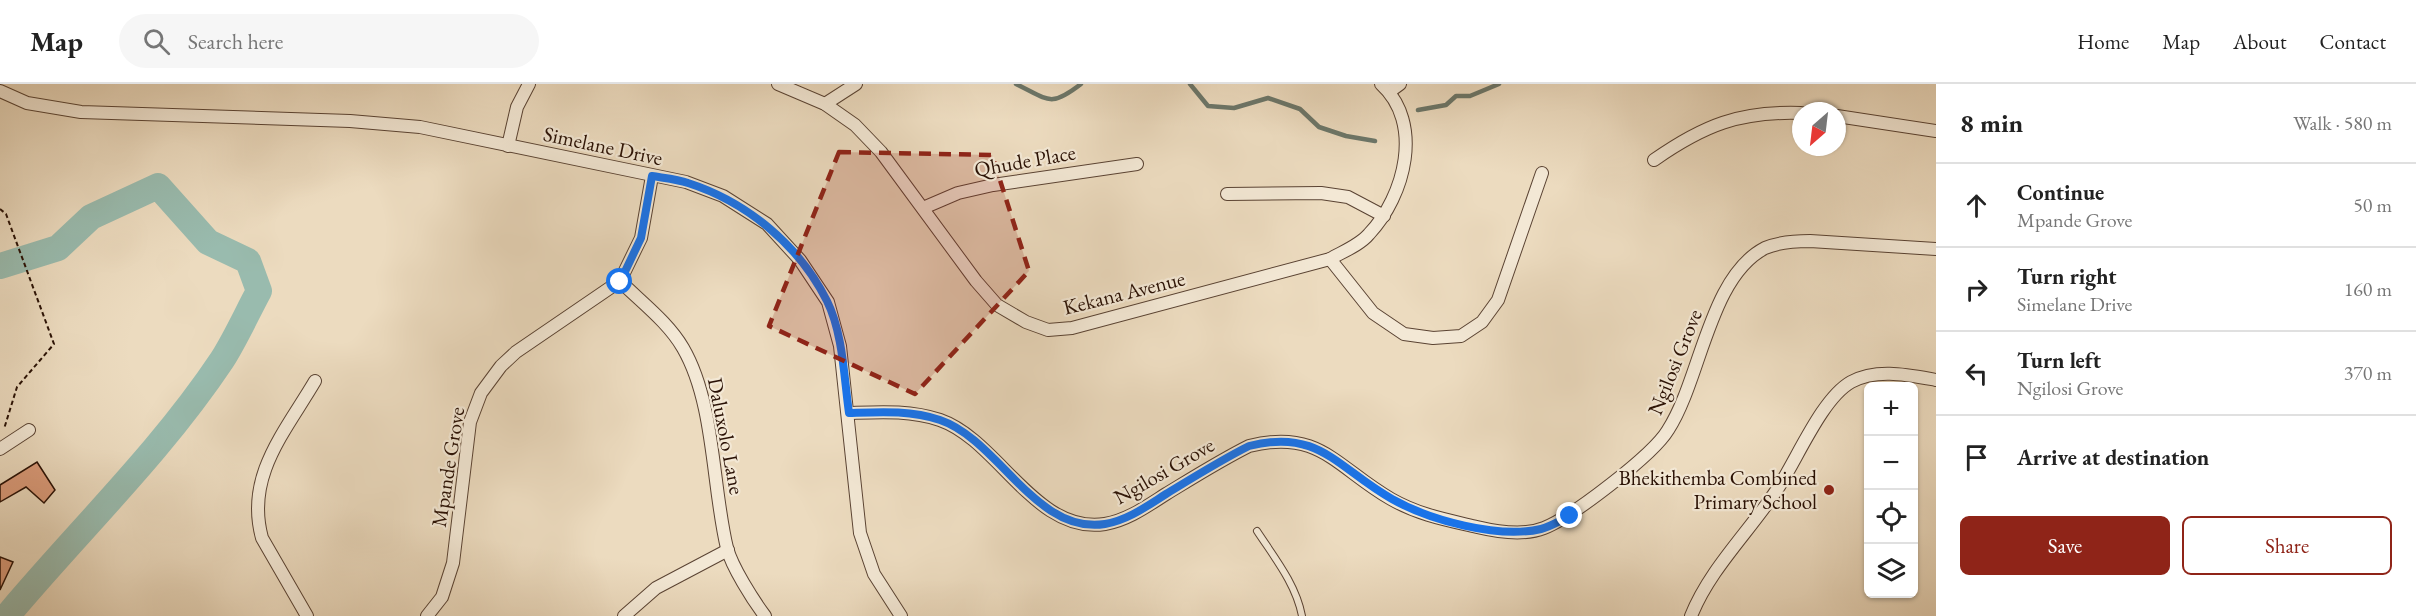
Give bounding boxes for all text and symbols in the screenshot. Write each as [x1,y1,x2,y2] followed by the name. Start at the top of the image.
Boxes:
[119,14,539,68] search box
[30,23,83,59] text: Map
[140,25,173,58] icon: search
[188,27,283,56] text: Search here
[2077,28,2129,55] text: Home
[2162,28,2200,55] text: Map
[2233,28,2286,55] text: About
[2319,28,2386,55] text: Contact
[1792,102,1846,156] north arrow
[1960,106,2023,140] text: 8 min
[2293,110,2392,136] text: Walk · 580 m
[541,120,665,171] street label: Simelane Drive
[972,138,1078,184] street label: Qhude Place
[2017,178,2104,207] text: Continue
[1960,189,1993,222] icon: ahead
[2353,192,2392,218] text: 50 m
[2017,207,2132,233] text: Mpande Grove
[2017,262,2116,291] text: Turn right
[1060,264,1188,321] street label: Kekana Avenue
[606,268,632,294] route start
[1960,273,1993,306] icon: right
[2344,276,2392,302] text: 160 m
[2017,291,2132,317] text: Simelane Drive
[1641,305,1708,419] street label: Ngilosi Grove
[2017,346,2101,375] text: Turn left
[1960,357,1993,390] icon: left
[2344,360,2392,386] text: 370 m
[702,375,751,497] street label: Daluxolo Lane
[2017,375,2123,401] text: Ngilosi Grove
[1864,382,1918,598] map controls
[1864,382,1918,436] button: +
[425,405,470,529] street label: Mpande Grove
[1109,431,1219,510] street label: Ngilosi Grove
[1864,436,1918,490] button: −
[1960,441,1993,474] icon: arrive
[2017,443,2209,472] text: Arrive at destination
[1618,464,1817,515] place label: Bhekithemba Combined Primary School
[1822,483,1836,497] marker: Bhekithemba Combined Primary School
[1864,490,1918,544] button: locate
[1556,502,1582,528] route end
[1960,516,2170,575] button: Save
[2182,516,2392,575] button: Share
[1864,544,1918,598] button: layers

